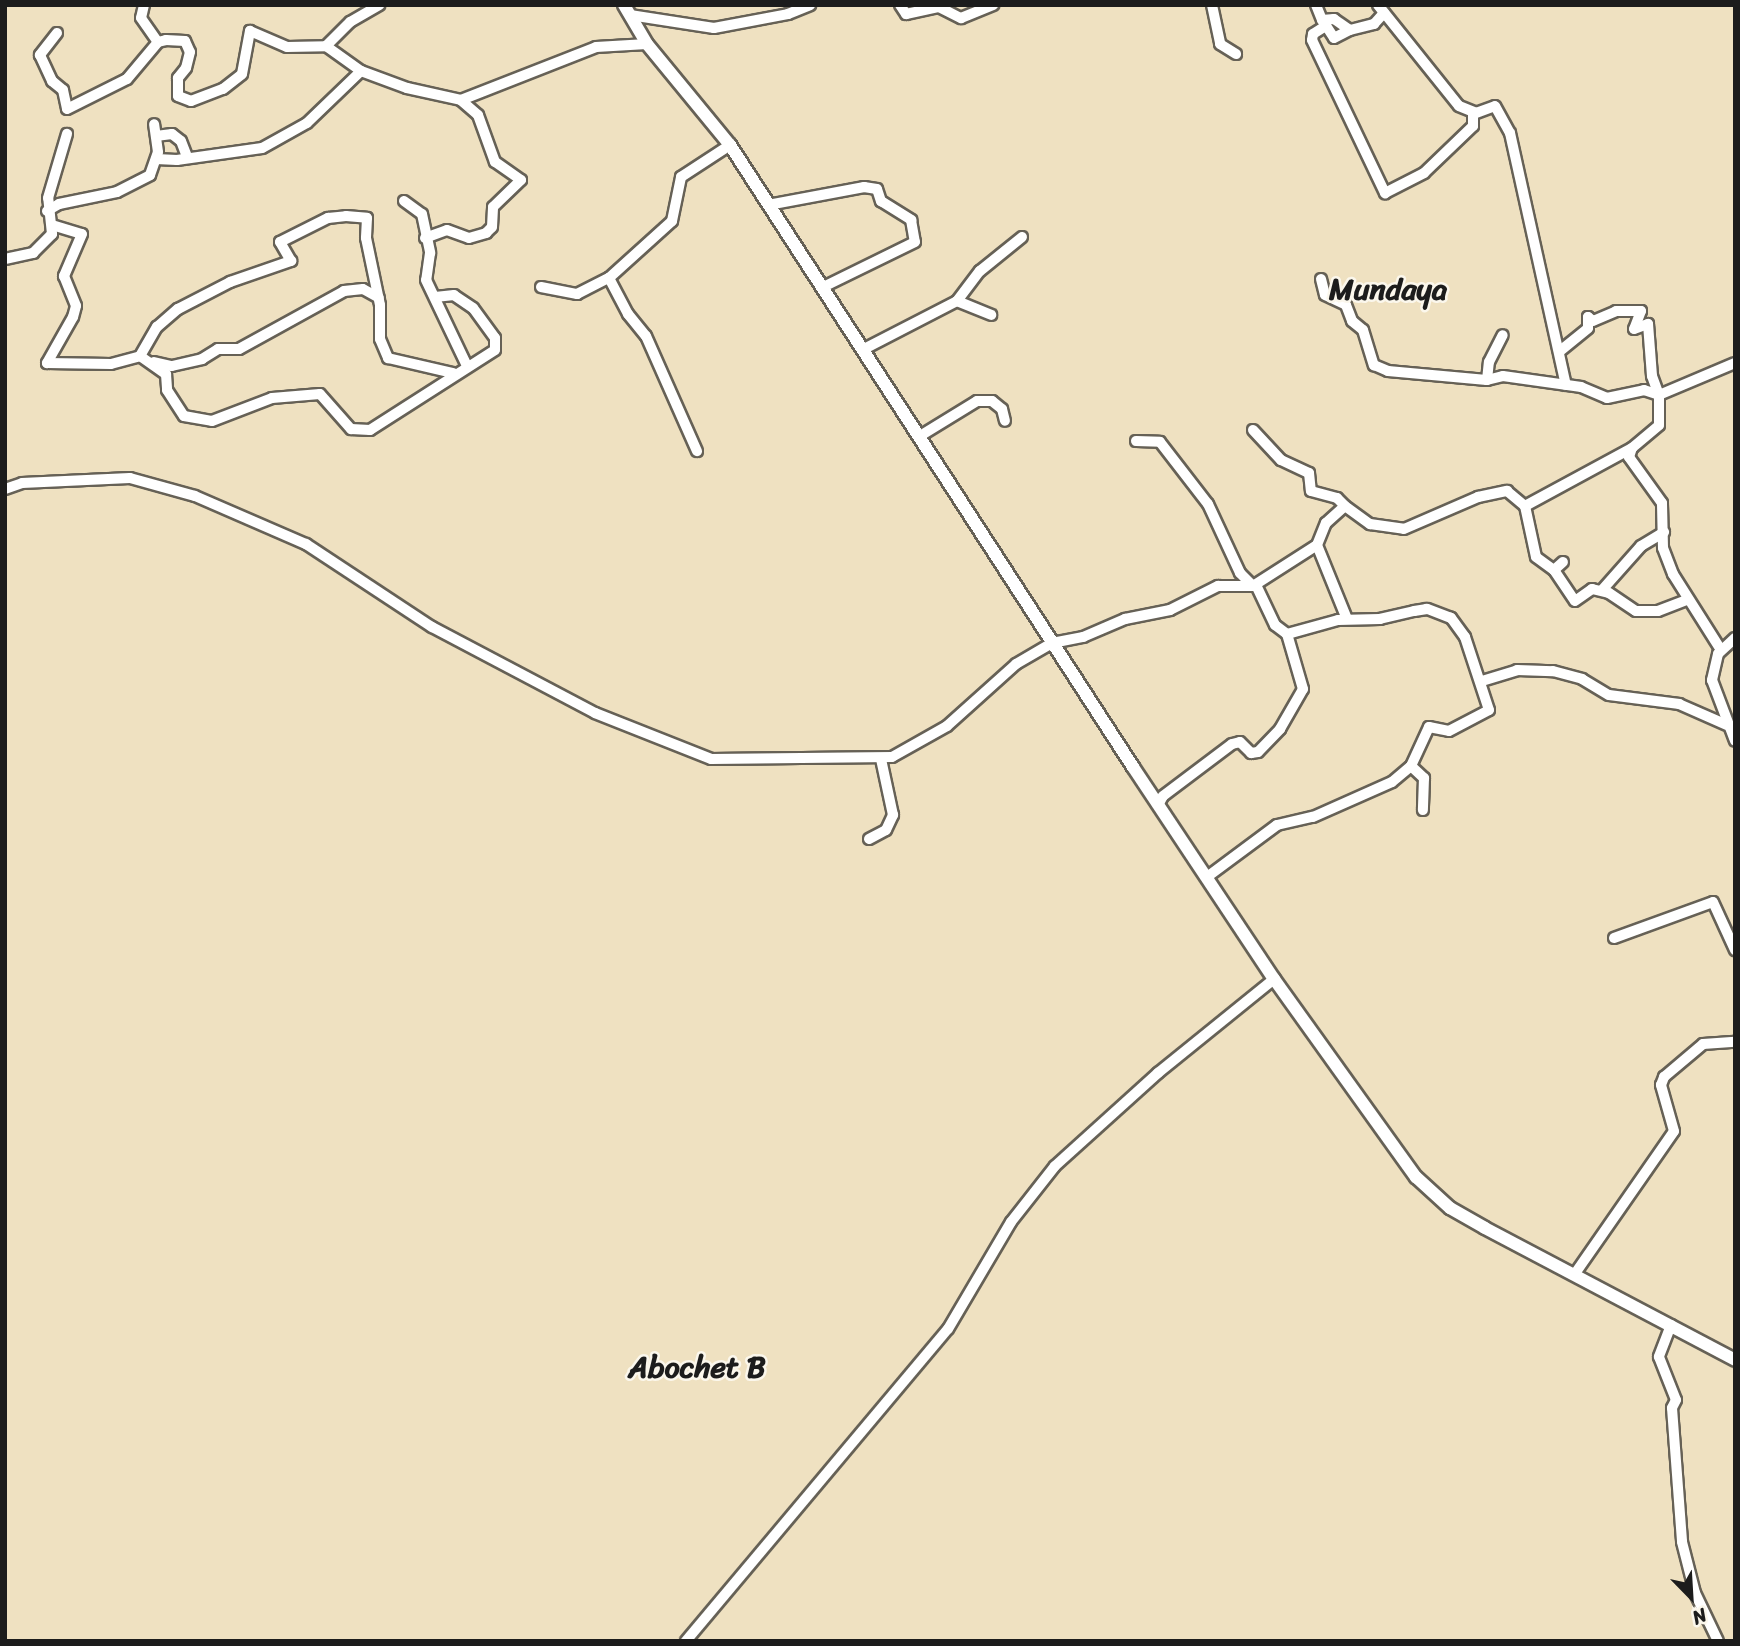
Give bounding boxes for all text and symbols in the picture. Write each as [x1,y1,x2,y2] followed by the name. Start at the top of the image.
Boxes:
[1329,271,1447,307] district label: Mundaya
[628,1349,766,1385] district label: Abochet B
[1656,1562,1726,1632] north arrow
[1687,1599,1712,1634] text: N

